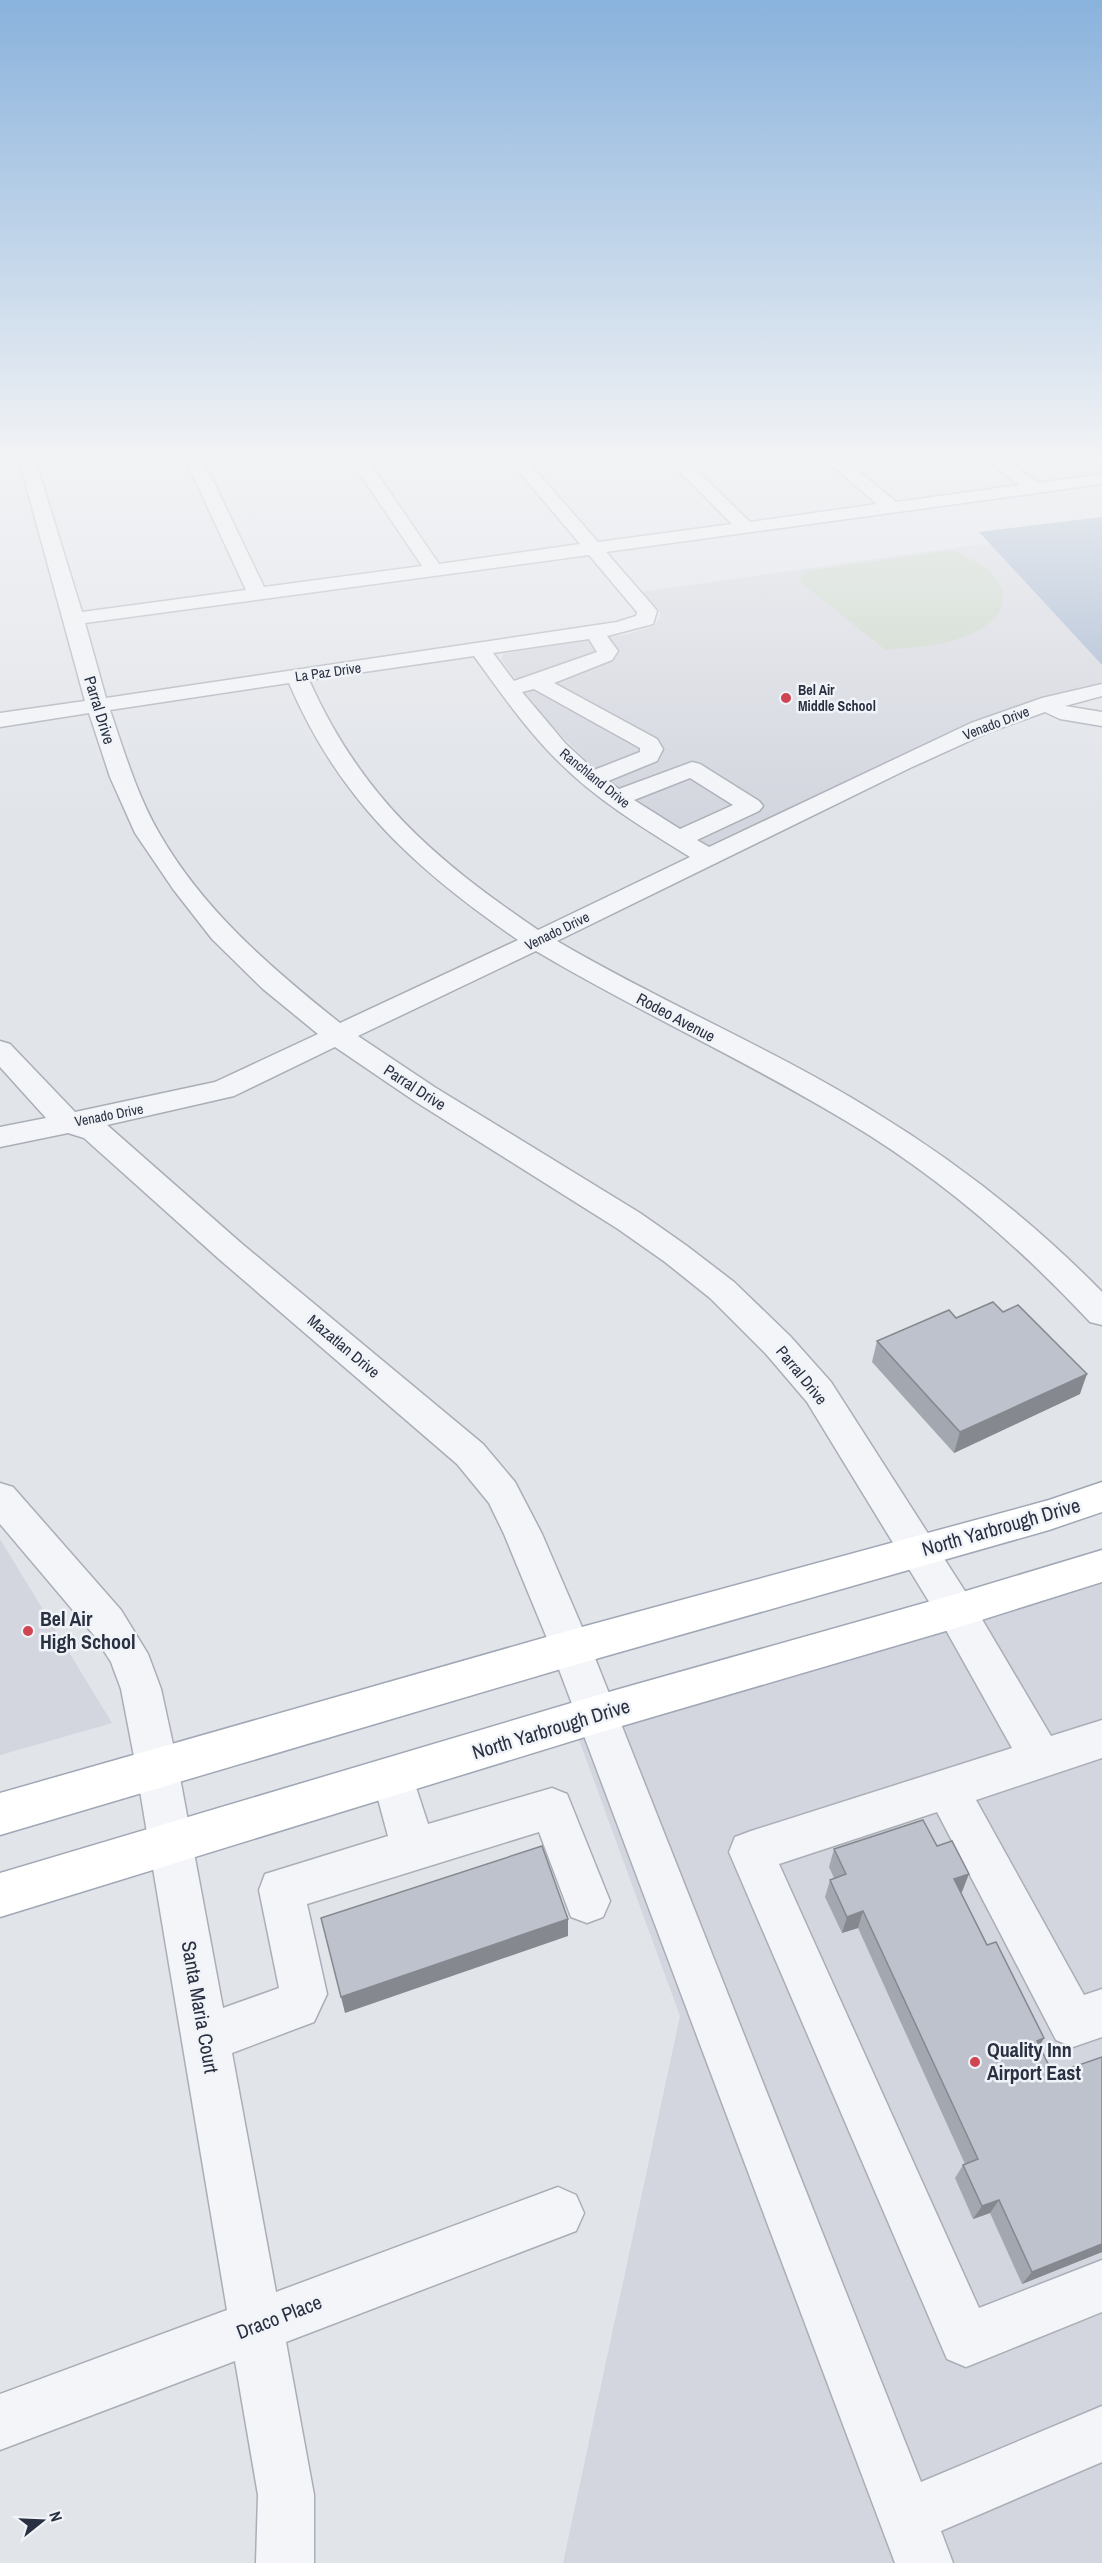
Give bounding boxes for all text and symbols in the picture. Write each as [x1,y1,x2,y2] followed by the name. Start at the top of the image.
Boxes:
[294,658,362,686] street label: La Paz Drive
[79,673,121,747] street label: Parral Drive
[798,681,876,715] place label: Bel Air Middle School
[779,691,793,705] marker: Bel Air Middle School
[960,702,1032,744] street label: Venado Drive
[556,744,634,812] street label: Ranchland Drive
[522,908,592,954] street label: Venado Drive
[633,987,719,1047] street label: Rodeo Avenue
[380,1059,450,1115] street label: Parral Drive
[73,1100,145,1130] street label: Venado Drive
[303,1309,385,1383] street label: Mazatlan Drive
[771,1341,833,1409] street label: Parral Drive
[919,1491,1083,1562] street label: North Yarbrough Drive
[40,1605,136,1655] place label: Bel Air High School
[21,1624,35,1638] marker: Bel Air High School
[469,1692,633,1765] street label: North Yarbrough Drive
[176,1939,225,2076] street label: Santa Maria Court
[987,2036,1081,2086] place label: Quality Inn Airport East
[968,2055,982,2069] marker: Quality Inn Airport East
[232,2288,325,2345] street label: Draco Place
[12,2491,72,2551] north arrow
[44,2508,68,2524] text: N

